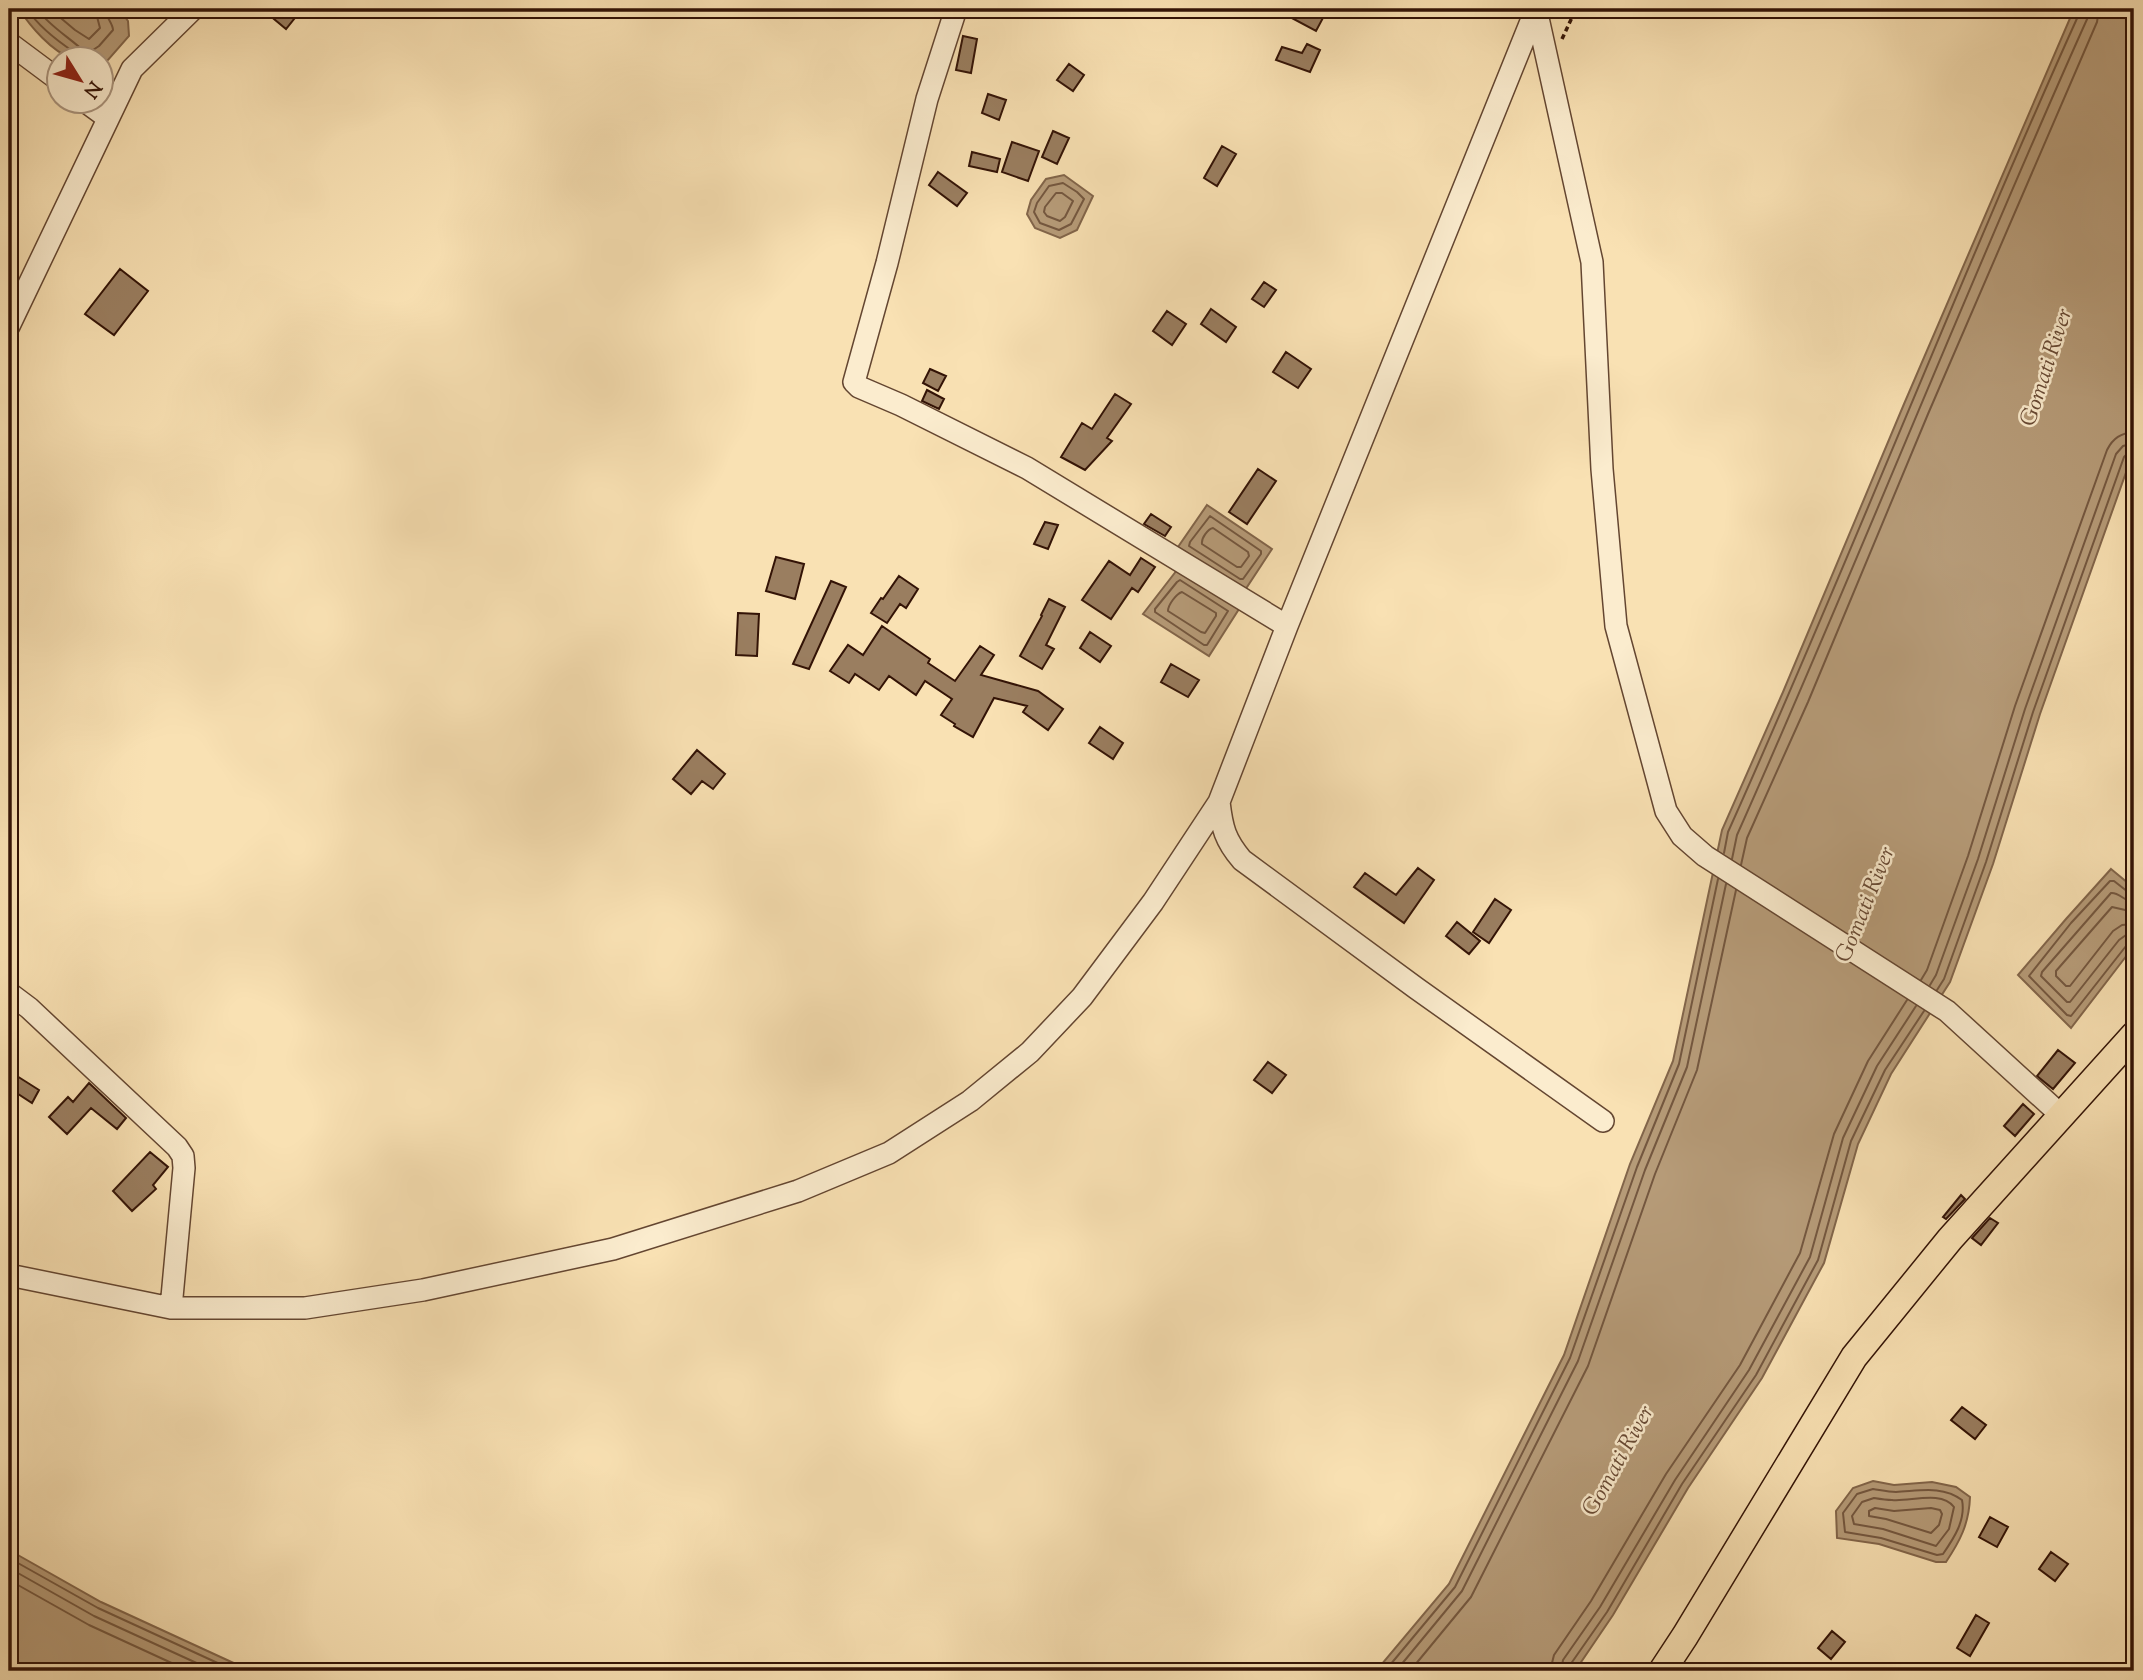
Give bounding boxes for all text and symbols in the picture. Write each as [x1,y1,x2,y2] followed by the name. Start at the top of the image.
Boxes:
[46,46,116,116] north arrow
[76,75,107,103] text: N
[2013,305,2082,431] water label: Gomati River
[1828,842,1905,968] water label: Gomati River
[1575,1400,1663,1523] water label: Gomati River

